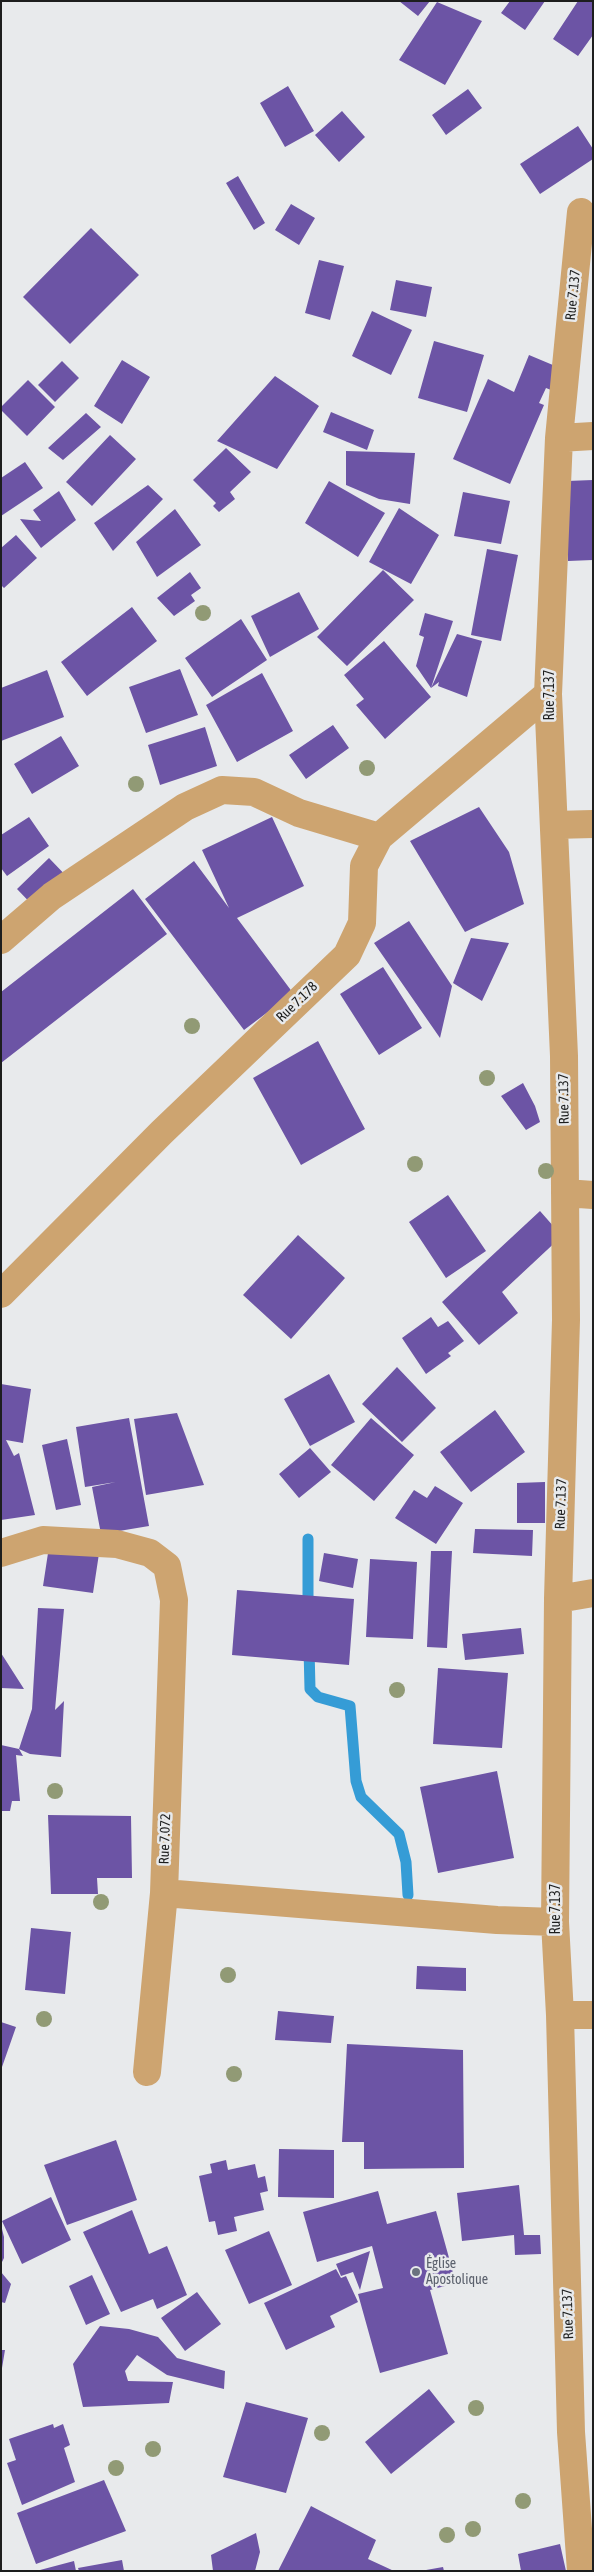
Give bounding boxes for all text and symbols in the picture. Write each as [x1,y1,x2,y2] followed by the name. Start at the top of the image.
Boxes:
[562,269,584,321] street label: Rue 7.137
[542,670,558,720] street label: Rue 7.137
[273,978,321,1026] street label: Rue 7.178
[555,1073,573,1125] street label: Rue 7.137
[552,1478,570,1530] street label: Rue 7.137
[156,1813,174,1865] street label: Rue 7.072
[548,1884,564,1934] street label: Rue 7.137
[426,2256,488,2288] place label: Église Apostolique
[410,2266,422,2278] marker: Église Apostolique
[559,2288,577,2340] street label: Rue 7.137

